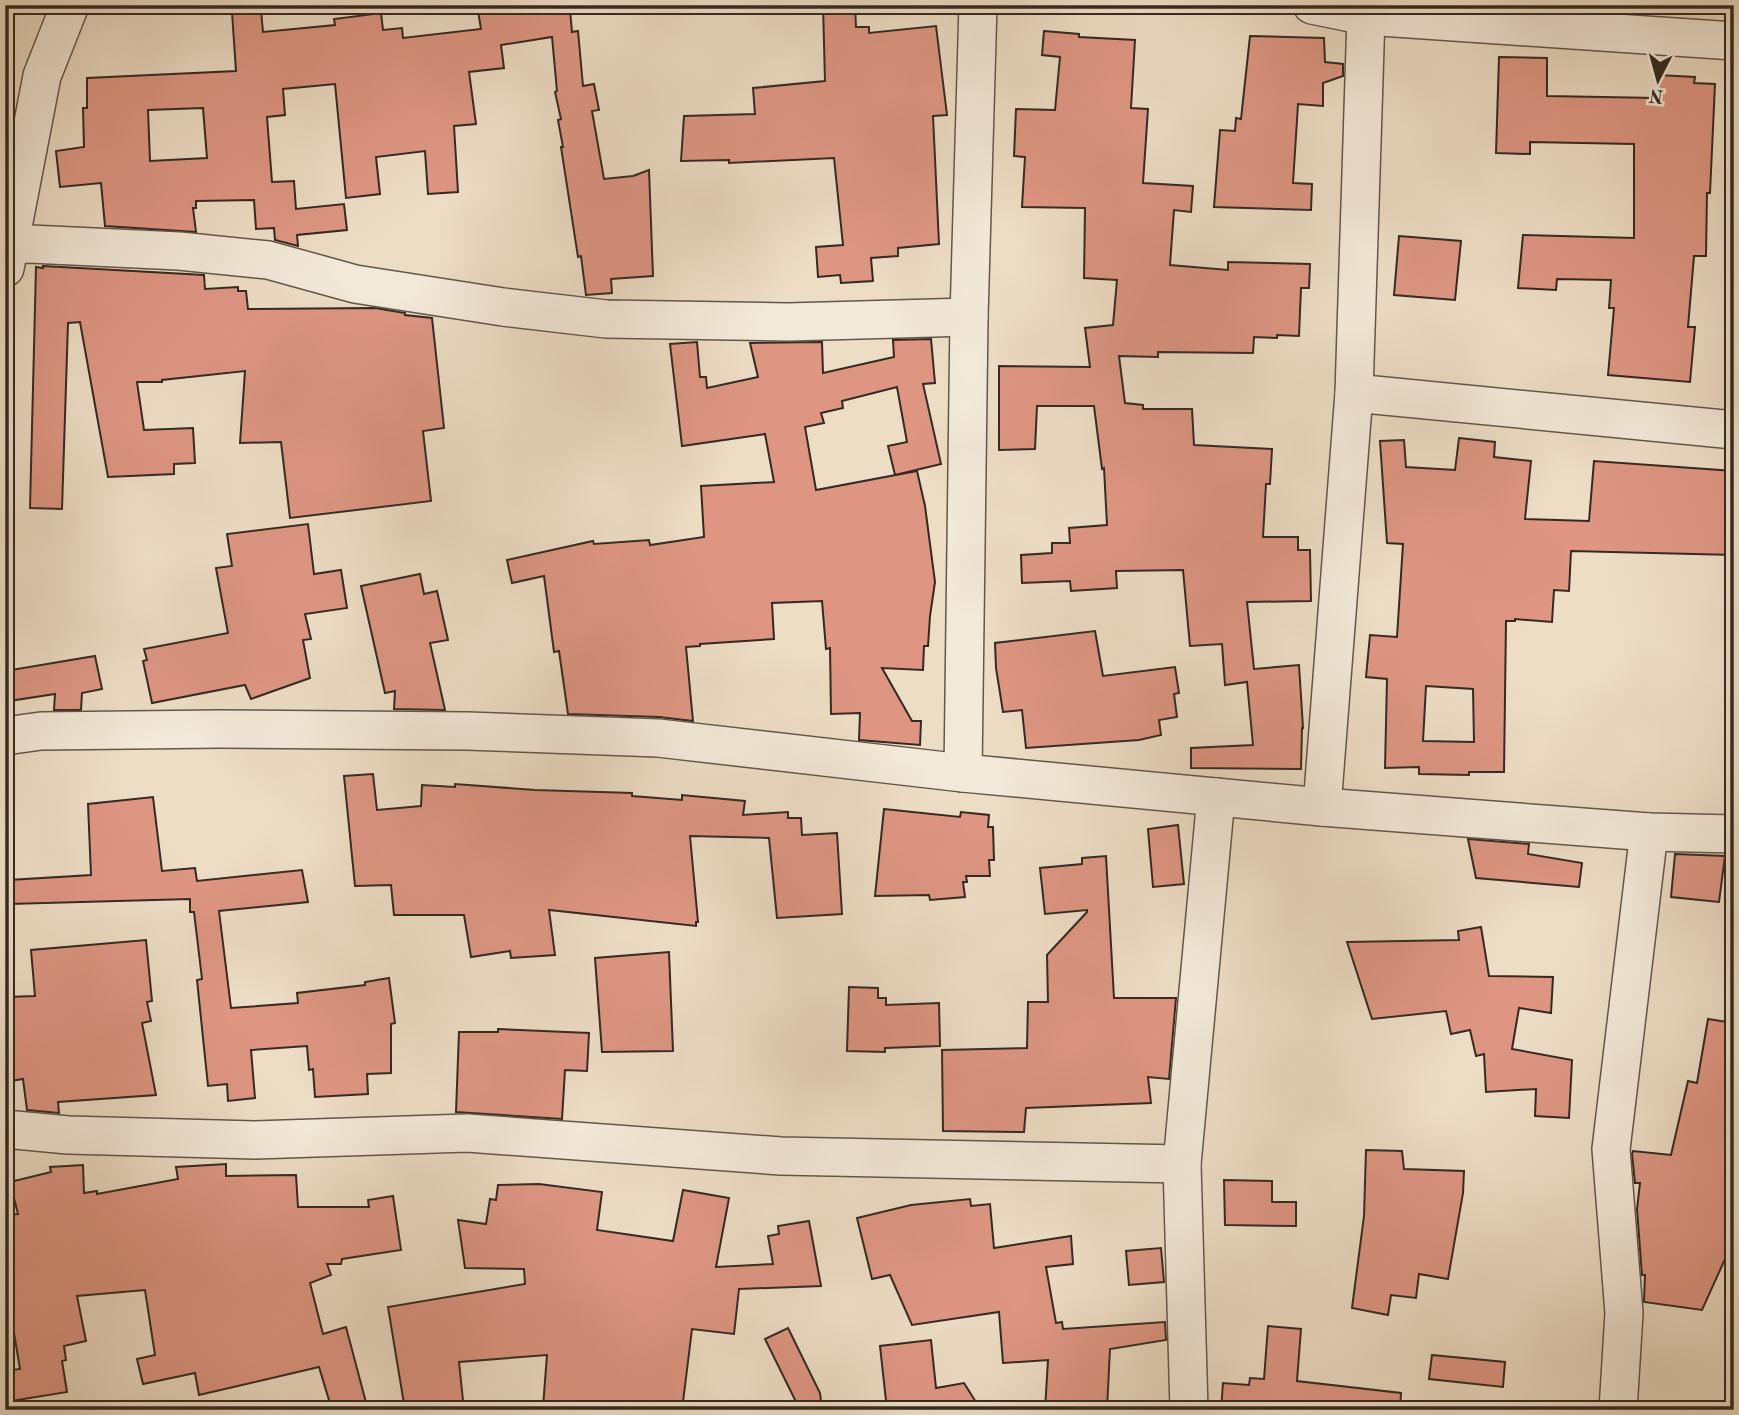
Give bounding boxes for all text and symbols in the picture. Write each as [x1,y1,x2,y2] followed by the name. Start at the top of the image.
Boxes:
[1624,46,1694,116] north arrow
[1648,84,1665,105] text: N

